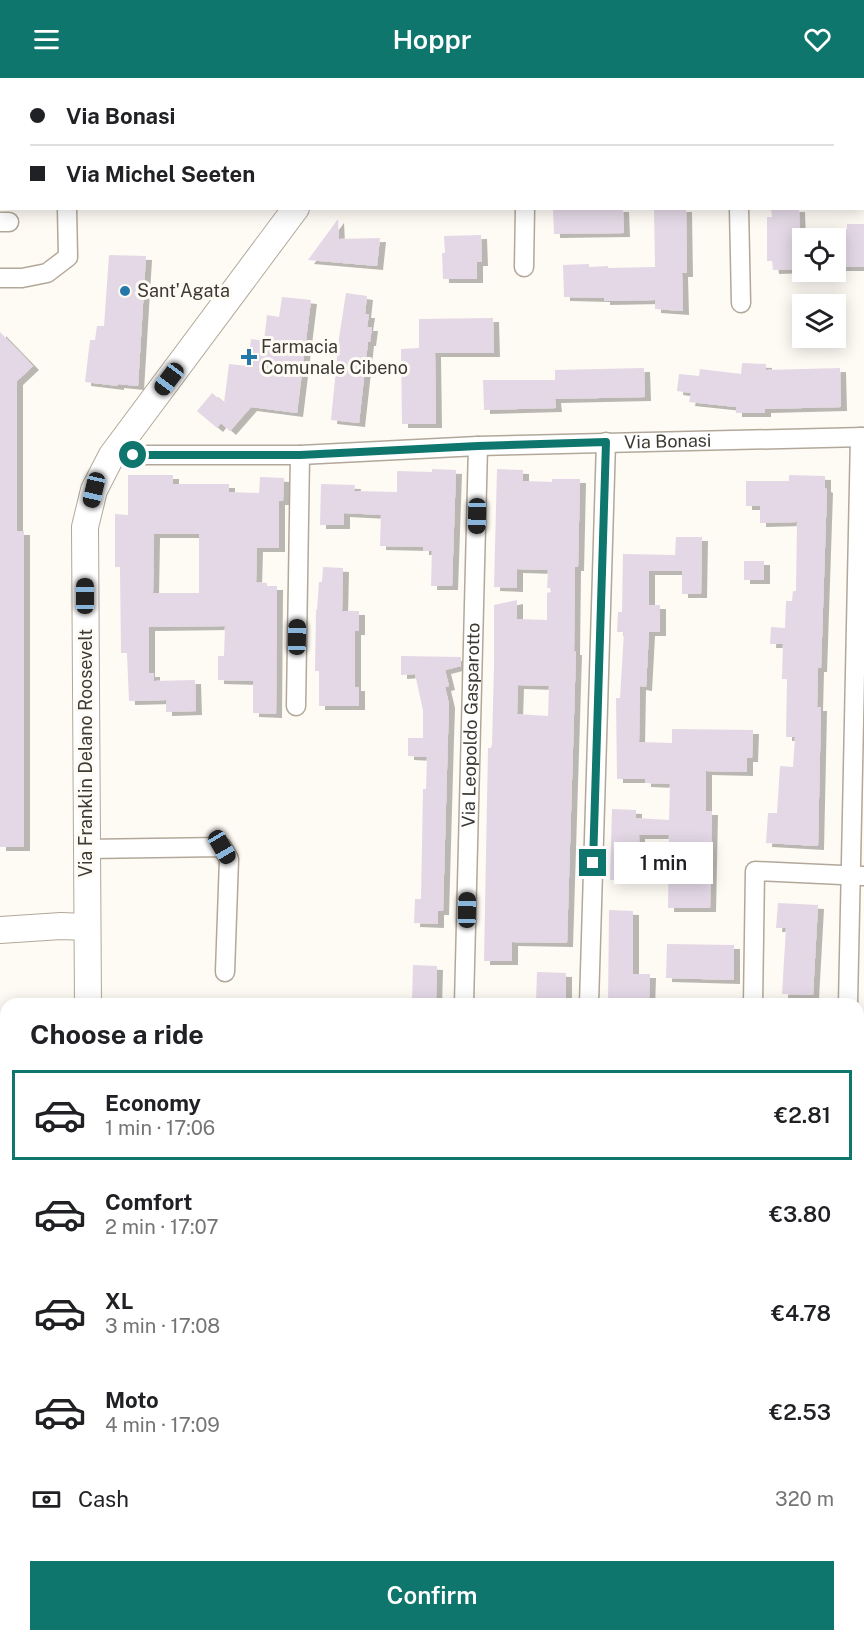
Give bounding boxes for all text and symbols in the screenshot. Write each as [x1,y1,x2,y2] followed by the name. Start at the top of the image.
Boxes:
[30,23,63,56] icon: menu
[392,23,472,55] text: Hoppr
[801,23,834,56] icon: heart
[66,103,175,129] text: Via Bonasi
[66,161,255,187] text: Via Michel Seeten
[792,228,846,348] map controls
[792,228,846,282] button: locate
[137,280,230,301] place label: Sant'Agata
[118,284,132,298] marker: Sant'Agata
[792,294,846,348] button: layers
[261,336,408,378] place label: Farmacia Comunale Cibeno
[242,350,256,364] marker: Farmacia Comunale Cibeno
[151,359,187,399] car
[624,430,711,453] street label: Via Bonasi
[119,441,146,468] route start
[81,470,107,510] car
[468,498,486,534] car
[76,578,94,614] car
[288,619,306,655] car
[457,622,484,828] street label: Via Leopoldo Gasparotto
[75,629,96,877] street label: Via Franklin Delano Roosevelt
[205,827,239,867] car
[614,842,713,884] callout: 1 min
[579,849,606,876] route end
[640,851,687,875] text: 1 min
[458,892,476,928] car
[30,1018,204,1050] text: Choose a ride
[33,1088,87,1142] icon: car
[105,1090,201,1116] text: Economy
[774,1102,831,1128] text: €2.81
[105,1116,215,1140] text: 1 min · 17:06
[33,1187,87,1241] icon: car
[105,1189,192,1215] text: Comfort
[769,1201,831,1227] text: €3.80
[105,1215,218,1239] text: 2 min · 17:07
[33,1286,87,1340] icon: car
[105,1288,133,1314] text: XL
[771,1300,831,1326] text: €4.78
[105,1314,220,1338] text: 3 min · 17:08
[33,1385,87,1439] icon: car
[105,1387,159,1413] text: Moto
[769,1399,831,1425] text: €2.53
[105,1413,220,1437] text: 4 min · 17:09
[30,1483,63,1516] icon: cash
[78,1486,129,1512] text: Cash
[775,1487,834,1511] text: 320 m
[30,1561,834,1630] button: Confirm

